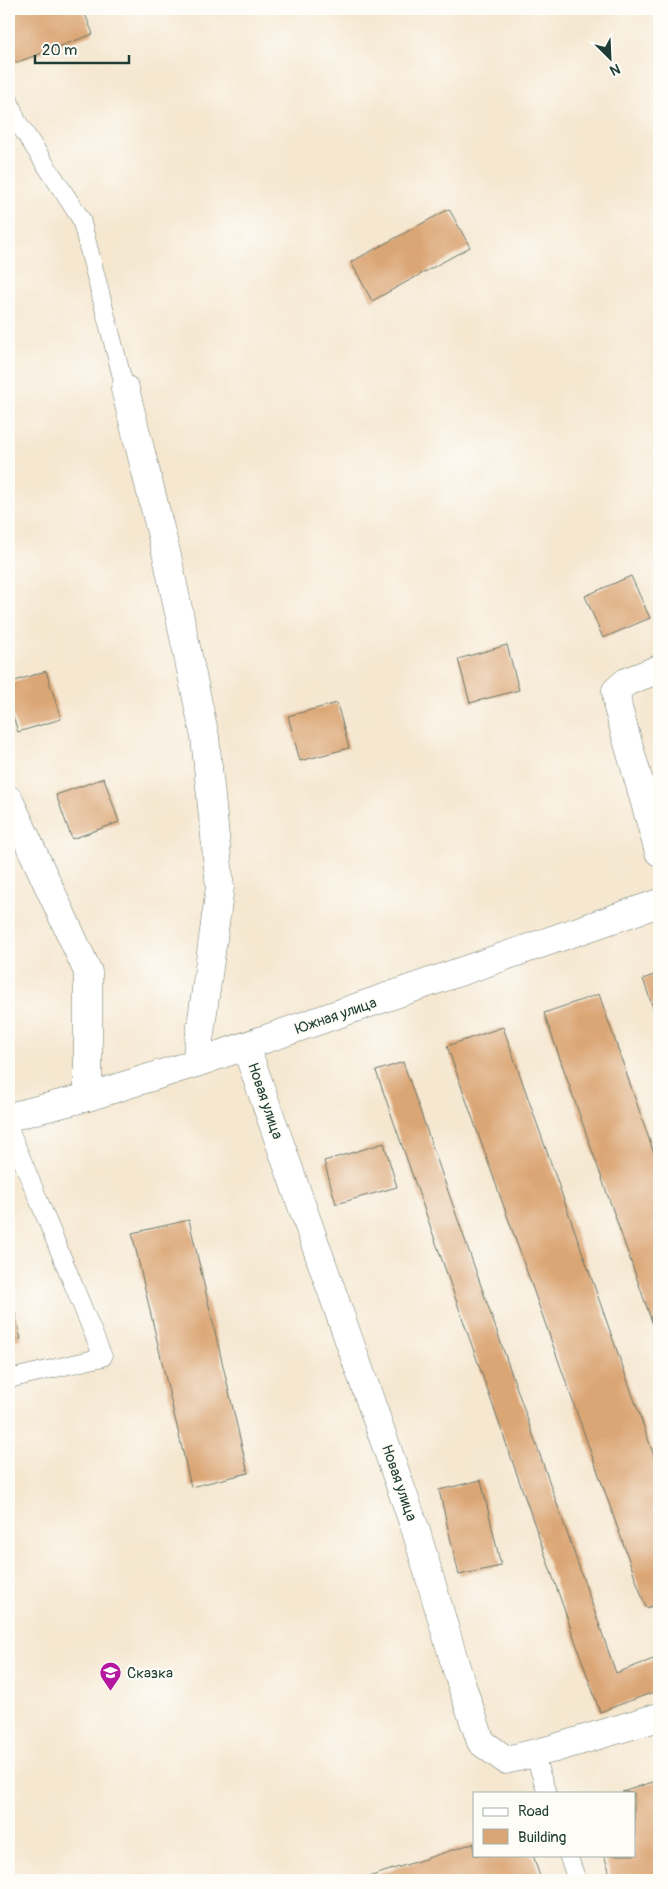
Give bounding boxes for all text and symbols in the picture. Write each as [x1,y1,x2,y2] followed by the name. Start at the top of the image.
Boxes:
[35,32,129,64] scale bar
[586,32,636,82] north arrow
[42,41,77,60] text: 20 m
[607,60,623,79] text: N
[293,993,379,1039] street label: Южная улица
[243,1060,287,1142] street label: Новая улица
[377,1442,421,1524] street label: Новая улица
[99,1661,123,1692] school or university icon: Сказка
[127,1664,173,1683] place label: Сказка
[473,1792,636,1856] legend
[518,1802,549,1821] text: Road
[518,1828,566,1847] text: Building

